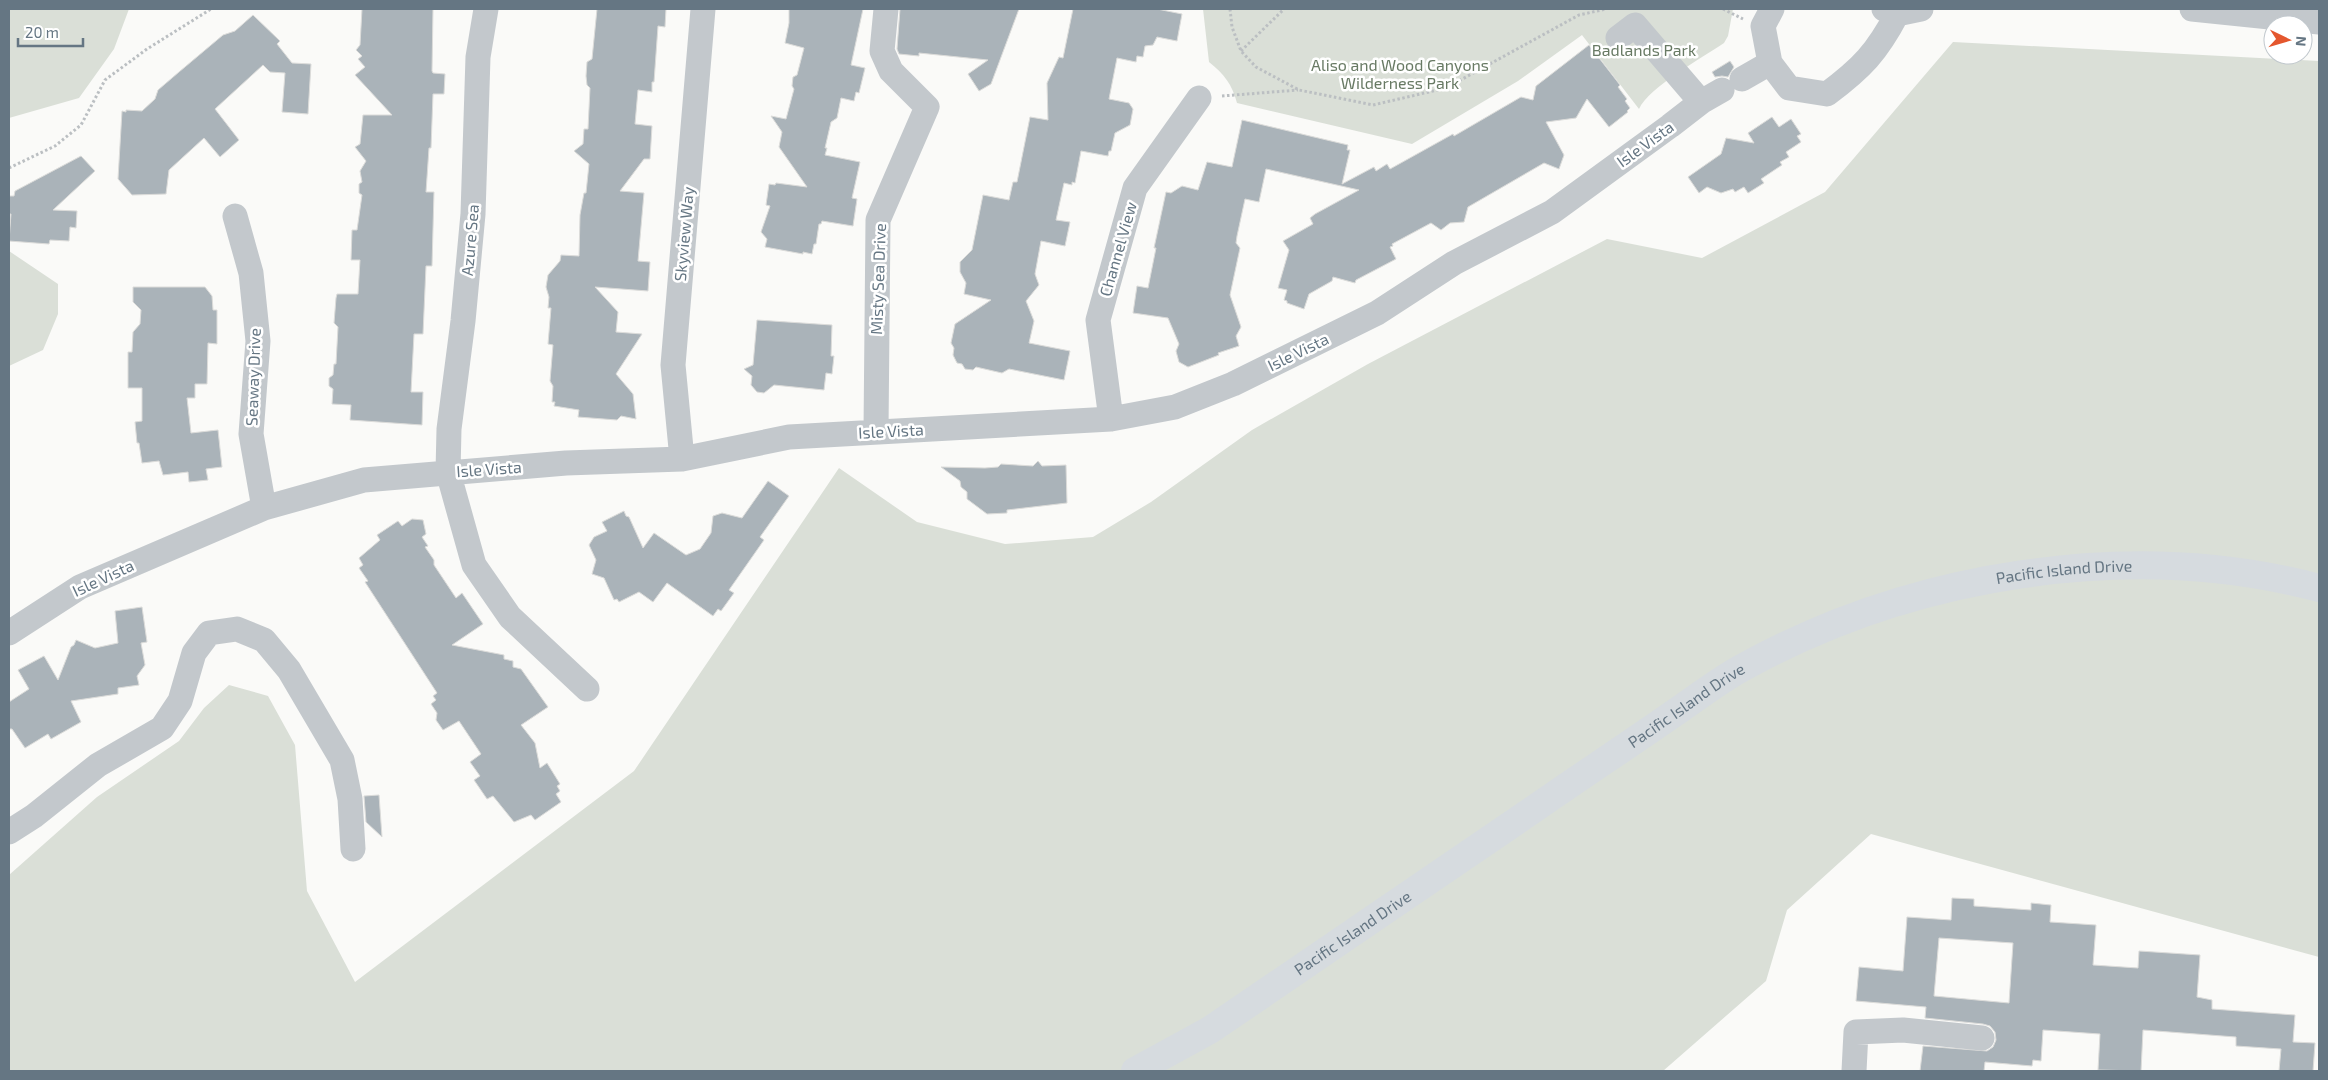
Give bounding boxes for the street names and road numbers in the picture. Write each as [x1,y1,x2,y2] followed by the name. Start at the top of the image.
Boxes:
[1613,117,1677,171] street label: Isle Vista
[670,185,697,282] street label: Skyview Way
[1095,199,1140,298] street label: Channel View
[457,203,482,277] street label: Azure Sea
[866,223,889,335] street label: Misty Sea Drive
[241,328,264,426] street label: Seaway Drive
[1264,329,1331,374] street label: Isle Vista
[858,419,924,442] street label: Isle Vista
[456,457,522,480] street label: Isle Vista
[69,555,137,600] street label: Isle Vista
[1994,556,2132,587] street label: Pacific Island Drive
[1624,658,1748,751] street label: Pacific Island Drive
[1290,886,1414,979] street label: Pacific Island Drive

